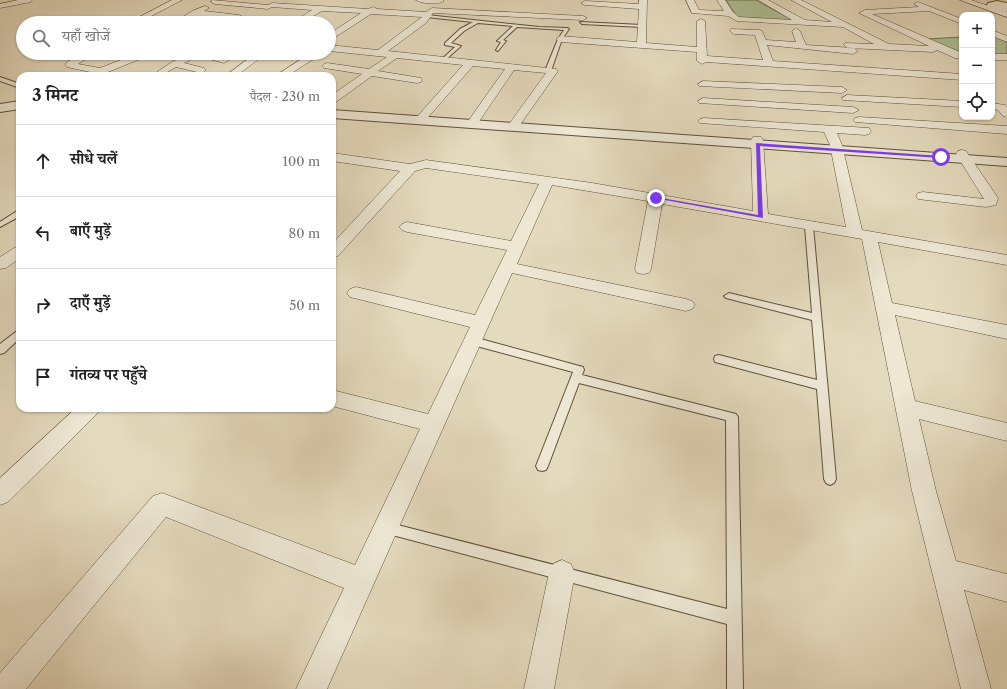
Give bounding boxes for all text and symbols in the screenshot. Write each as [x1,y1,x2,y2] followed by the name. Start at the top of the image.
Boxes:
[959,12,995,120] map controls
[959,12,995,48] button: +
[16,16,336,60] search box
[62,26,110,45] text: यहाँ खोजें
[30,27,52,49] icon: search
[959,48,995,84] button: −
[959,84,995,120] button: locate
[32,85,78,105] text: 3 मिनट
[250,88,320,104] text: पैदल · 230 m
[932,148,950,166] route start
[70,149,117,168] text: सीधे चलें
[32,150,54,172] icon: ahead
[282,153,320,169] text: 100 m
[647,189,665,207] route end
[70,221,111,240] text: बाएँ मुड़ें
[32,222,54,244] icon: left
[288,225,320,241] text: 80 m
[70,293,110,312] text: दाएँ मुड़ें
[32,294,54,316] icon: right
[289,297,320,313] text: 50 m
[70,365,147,384] text: गंतव्य पर पहुँचे
[32,366,54,388] icon: arrive

